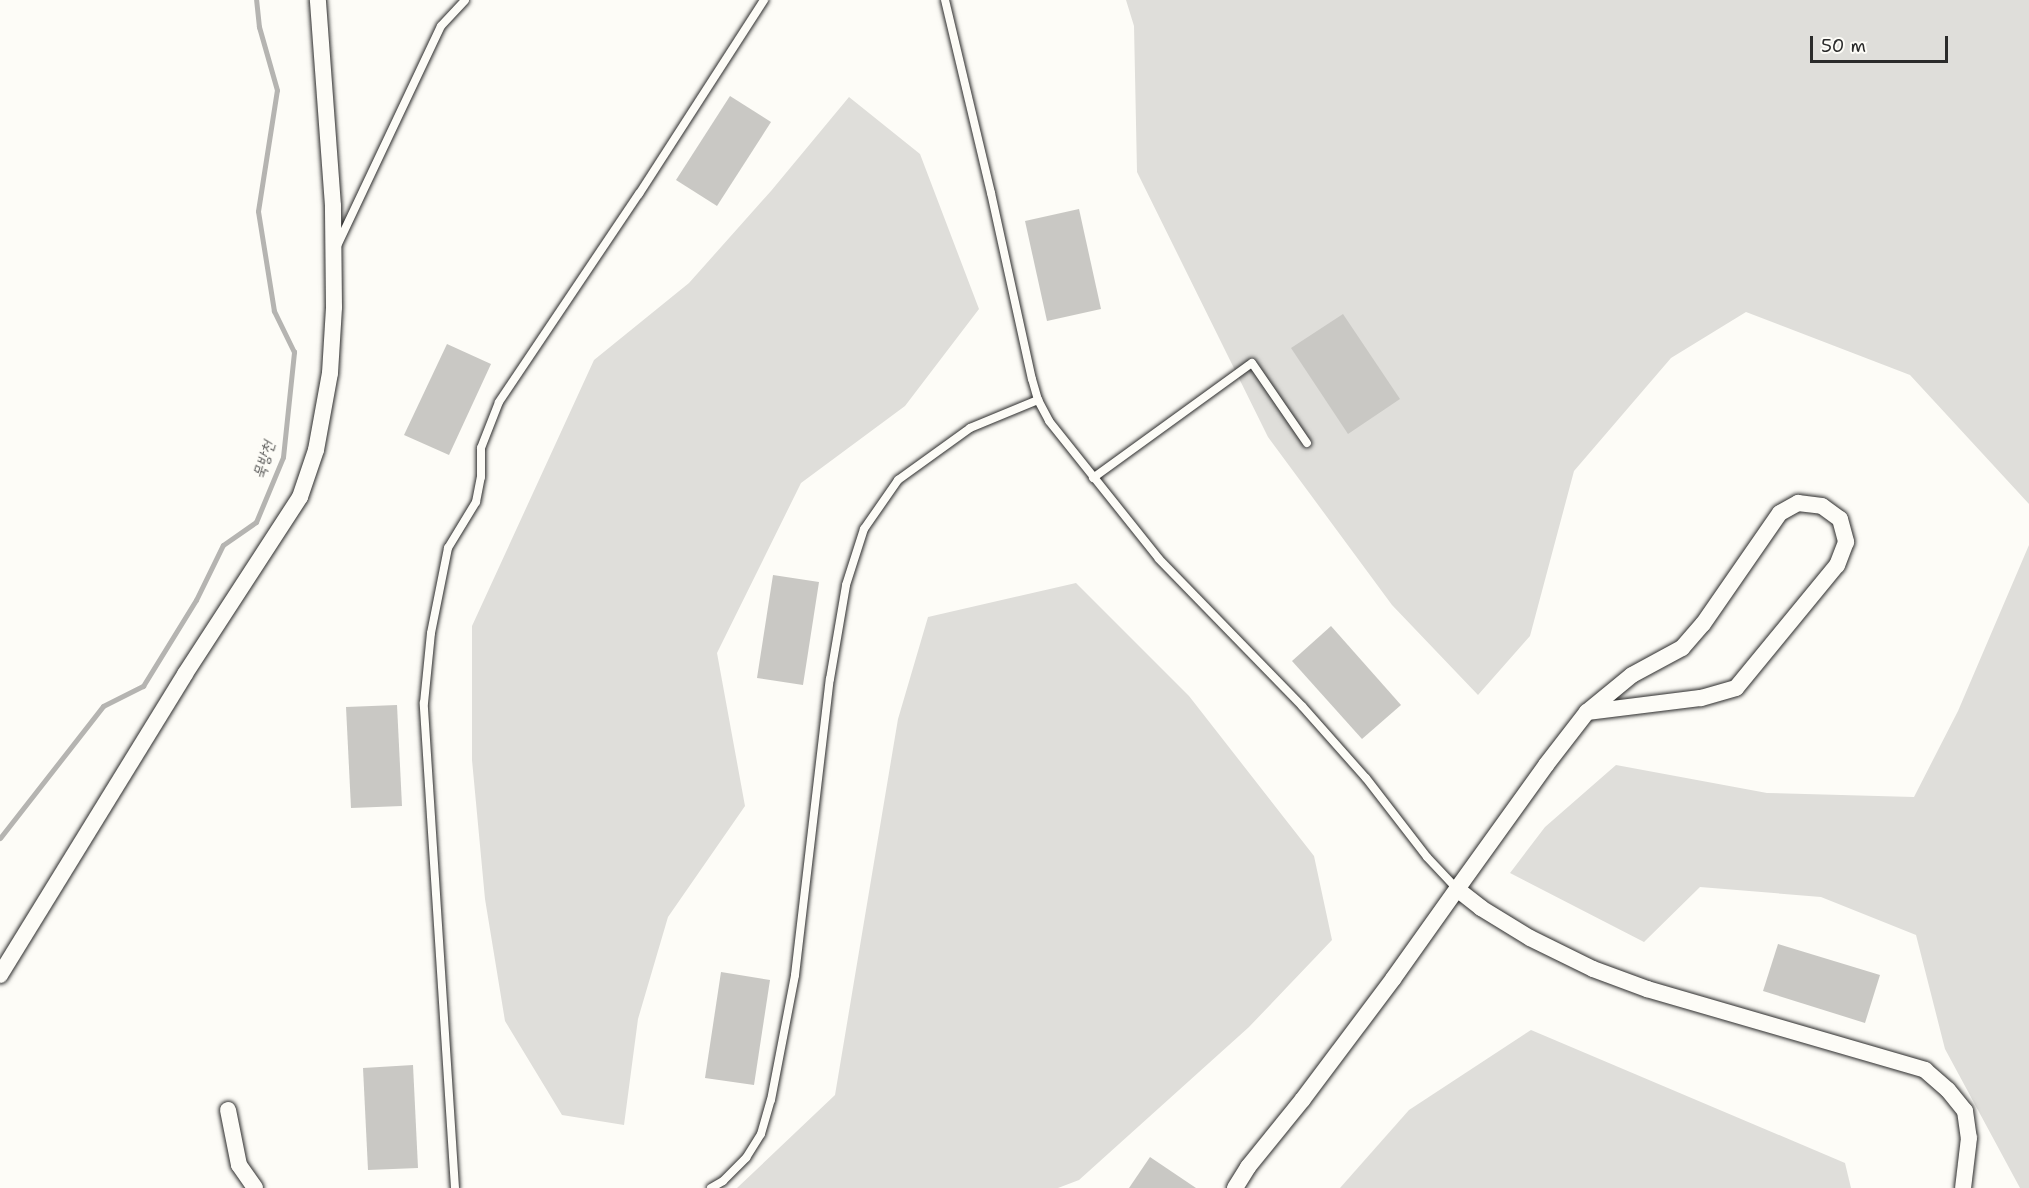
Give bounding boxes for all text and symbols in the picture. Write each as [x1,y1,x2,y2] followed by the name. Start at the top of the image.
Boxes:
[1813,24,1951,62] scale bar
[1821,34,1866,58] text: 50 m
[249,439,279,481] water label: 묵방천

